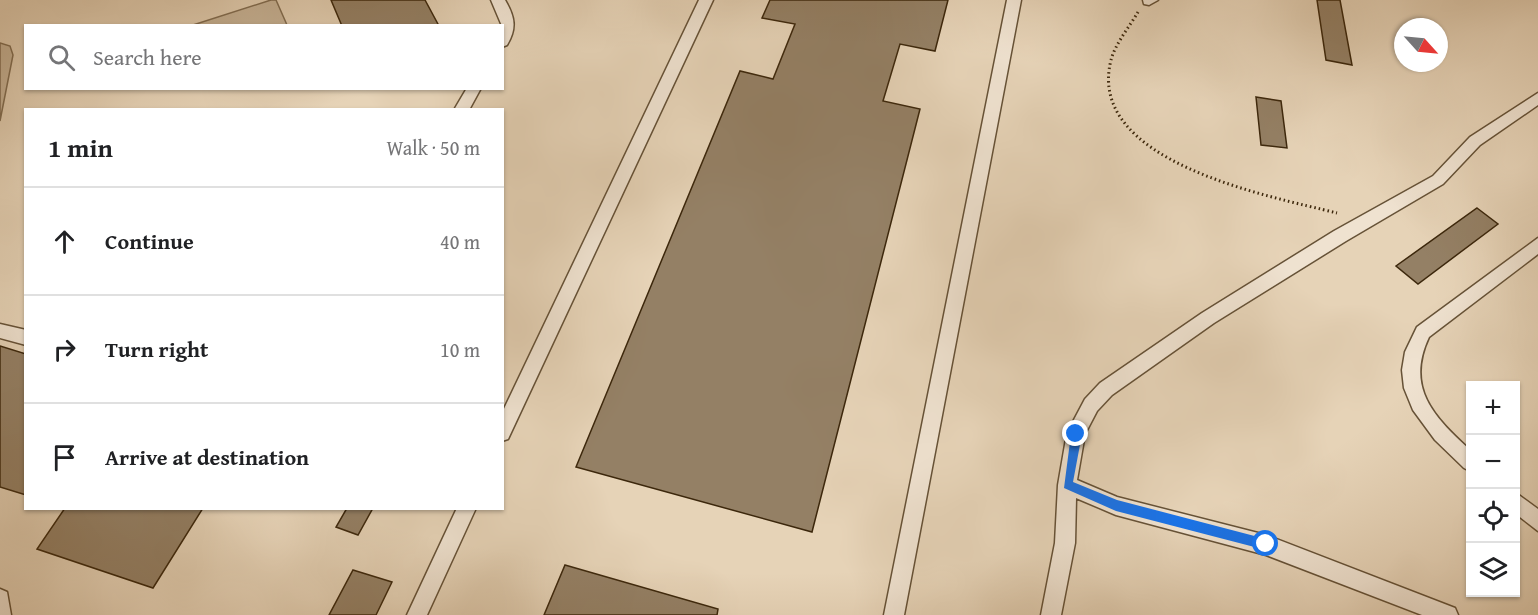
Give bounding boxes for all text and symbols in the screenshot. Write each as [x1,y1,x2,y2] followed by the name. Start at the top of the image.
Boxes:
[1394,18,1448,72] north arrow
[24,24,504,90] search box
[45,41,78,74] icon: search
[93,41,202,73] text: Search here
[48,128,113,167] text: 1 min
[386,133,480,162] text: Walk · 50 m
[48,225,81,258] icon: ahead
[105,225,194,257] text: Continue
[440,227,480,256] text: 40 m
[48,333,81,366] icon: right
[105,333,208,365] text: Turn right
[440,335,480,364] text: 10 m
[1466,381,1520,597] map controls
[1466,381,1520,435] button: +
[1062,420,1088,446] route end
[1466,435,1520,489] button: −
[48,441,81,474] icon: arrive
[105,441,309,473] text: Arrive at destination
[1466,489,1520,543] button: locate
[1252,530,1278,556] route start
[1466,543,1520,597] button: layers

